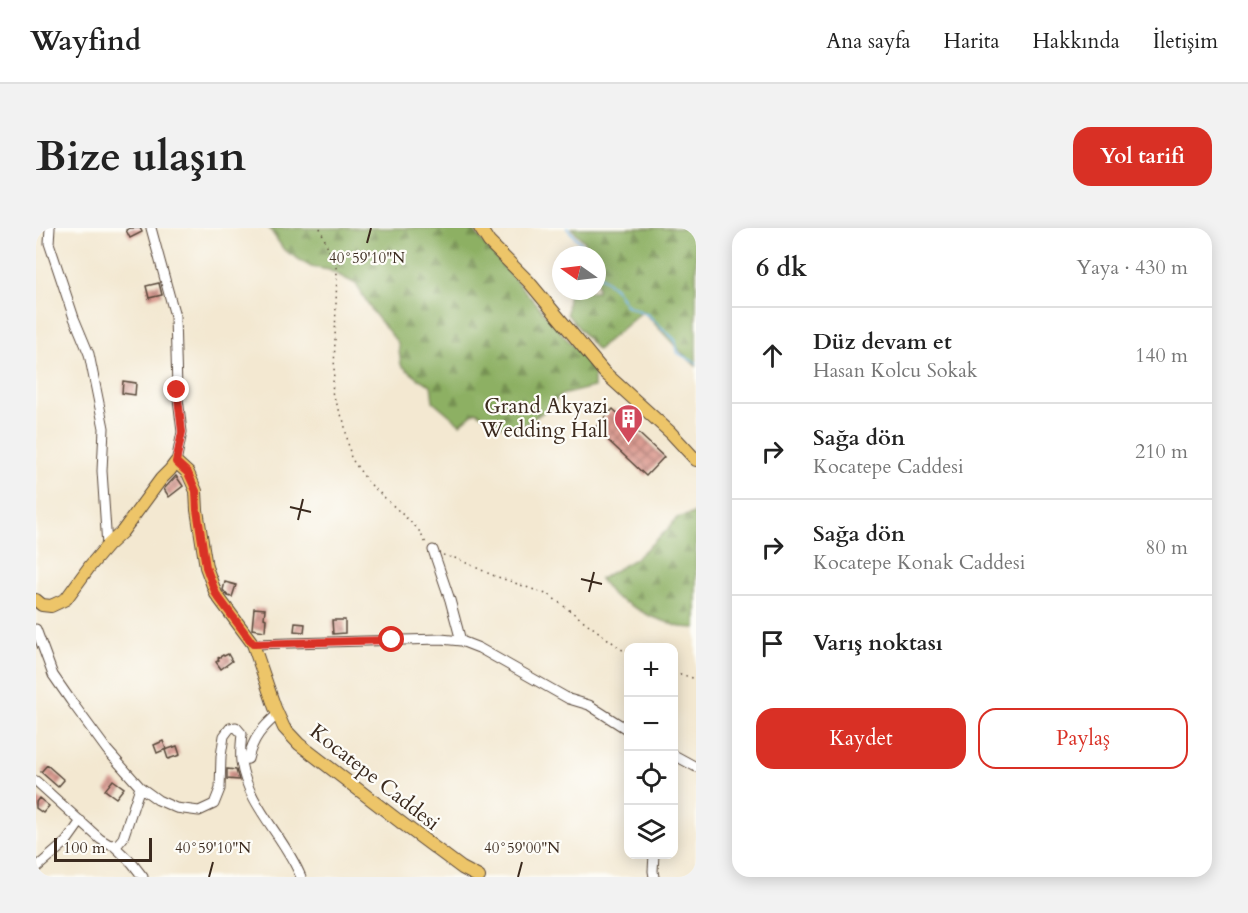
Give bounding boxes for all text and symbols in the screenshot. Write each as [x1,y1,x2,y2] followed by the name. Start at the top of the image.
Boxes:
[30,22,141,60] text: Wayfind
[826,27,911,56] text: Ana sayfa
[944,27,1000,56] text: Harita
[1033,27,1120,56] text: Hakkında
[1153,27,1218,56] text: İletişim
[1073,127,1212,186] button: Yol tarifi
[36,128,246,185] text: Bize ulaşın
[552,246,606,300] north arrow
[329,248,405,268] text: 40°59'10"N
[756,250,807,285] text: 6 dk
[1076,254,1188,281] text: Yaya · 430 m
[813,327,952,357] text: Düz devam et
[756,339,789,372] icon: ahead
[1135,342,1188,369] text: 140 m
[813,357,978,384] text: Hasan Kolcu Sokak
[163,376,189,402] route end
[479,392,608,445] place label: Grand Akyazi Wedding Hall
[613,402,645,444] building icon: Grand Akyazi Wedding Hall
[813,423,905,453] text: Sağa dön
[756,435,789,468] icon: right
[1135,438,1188,465] text: 210 m
[813,453,964,480] text: Kocatepe Caddesi
[813,519,905,549] text: Sağa dön
[756,531,789,564] icon: right
[1145,534,1188,561] text: 80 m
[813,549,1025,576] text: Kocatepe Konak Caddesi
[378,626,404,652] route start
[756,627,789,660] icon: arrive
[813,628,943,658] text: Varış noktası
[624,643,678,859] map controls
[624,643,678,697] button: +
[624,697,678,751] button: −
[756,708,966,769] button: Kaydet
[978,708,1188,769] button: Paylaş
[303,717,446,838] street label: Kocatepe Caddesi
[624,751,678,805] button: locate
[624,805,678,859] button: layers
[54,835,152,862] scale bar
[63,837,105,859] text: 100 m
[175,838,251,858] text: 40°59'10"N
[484,838,560,858] text: 40°59'00"N

